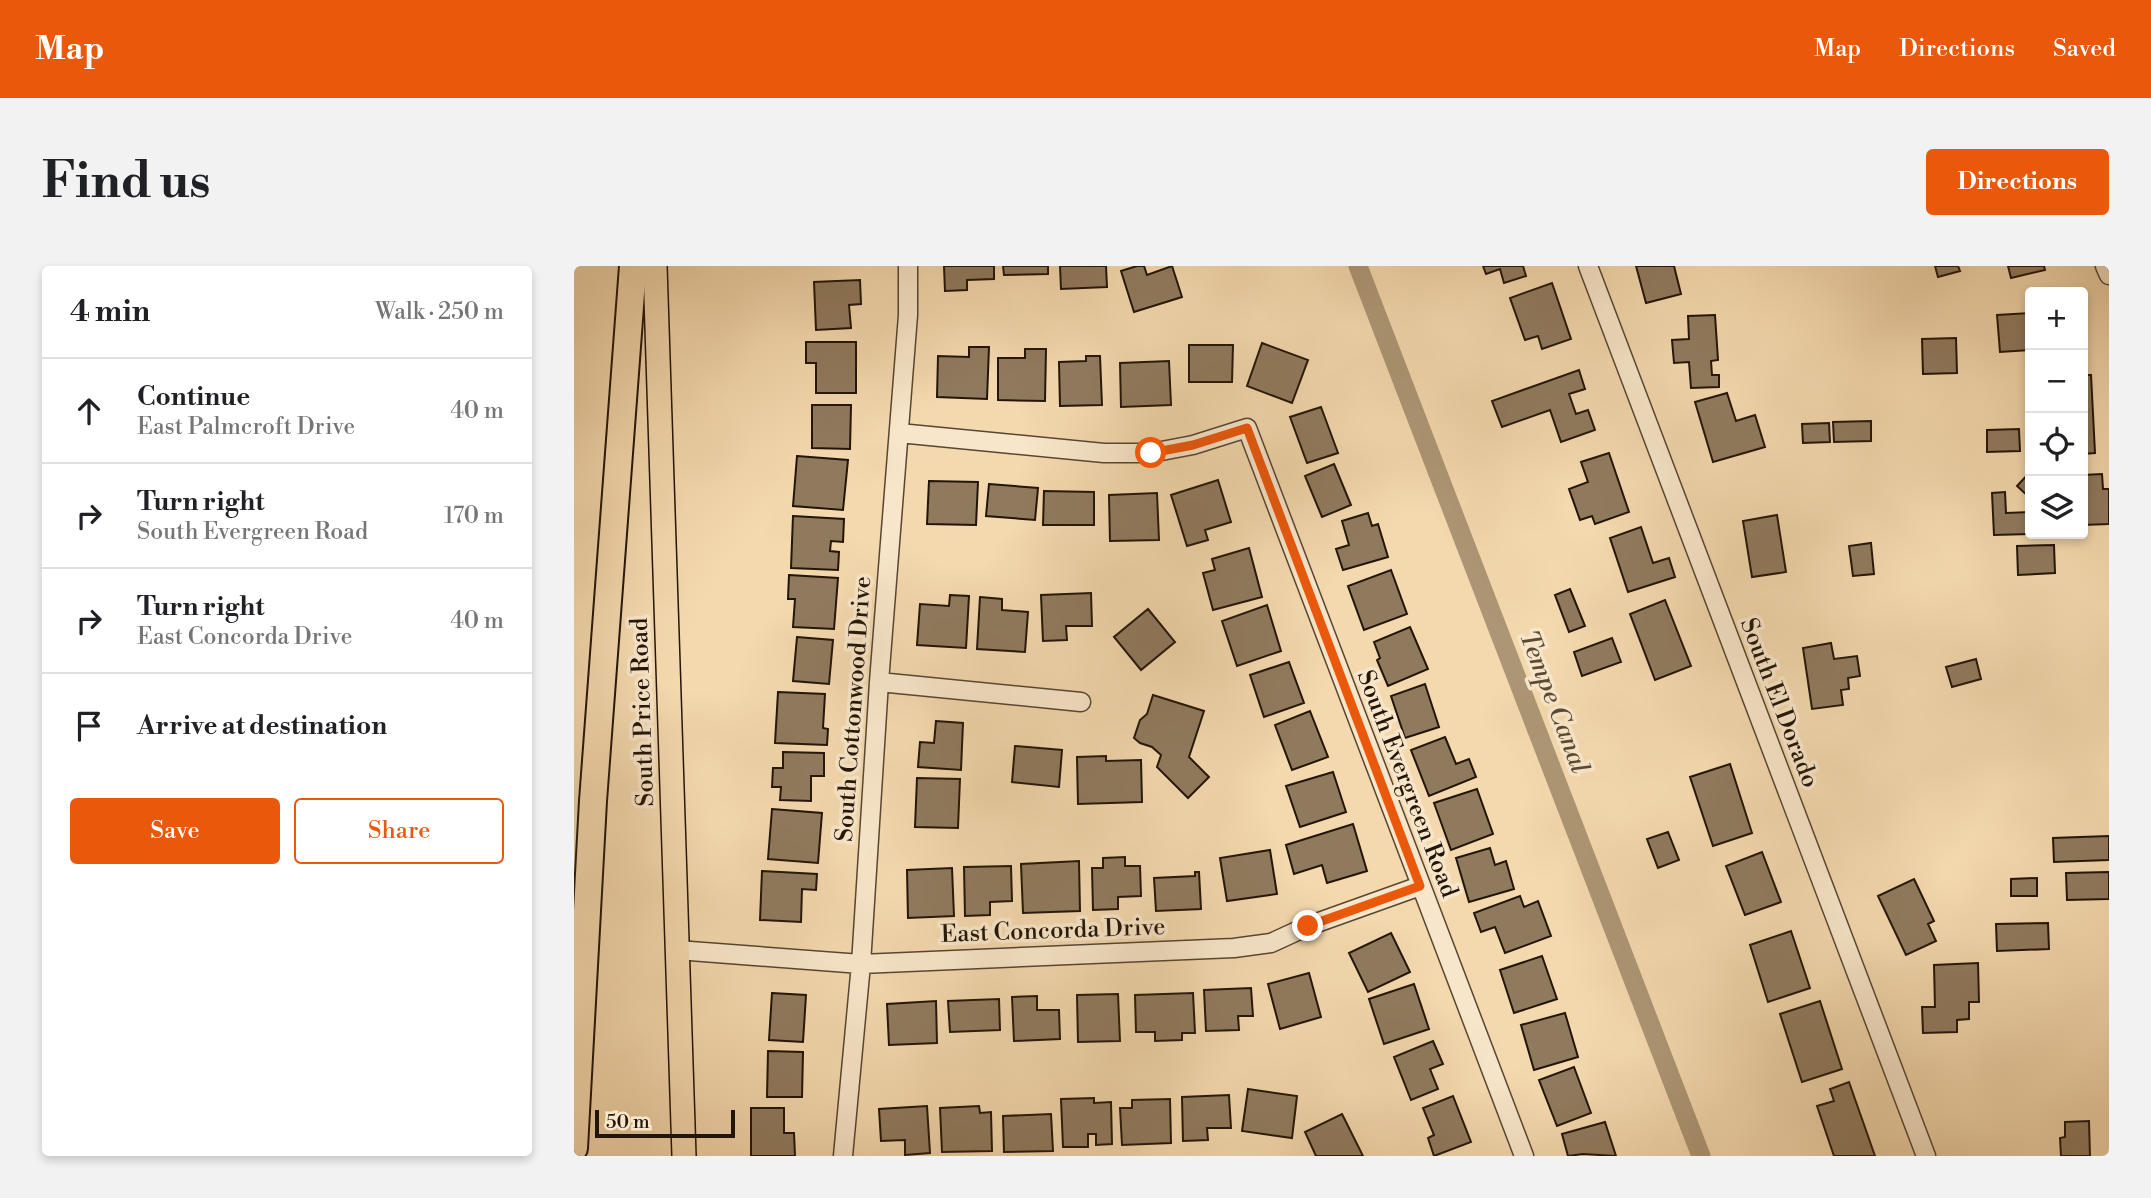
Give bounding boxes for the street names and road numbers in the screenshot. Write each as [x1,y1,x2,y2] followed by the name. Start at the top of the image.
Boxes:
[830,575,878,843] street label: South Cottonwood Drive
[1733,614,1825,792] street label: South El Dorado
[625,617,661,807] street label: South Price Road
[1350,666,1464,902] street label: South Evergreen Road
[940,912,1166,950] street label: East Concorda Drive

